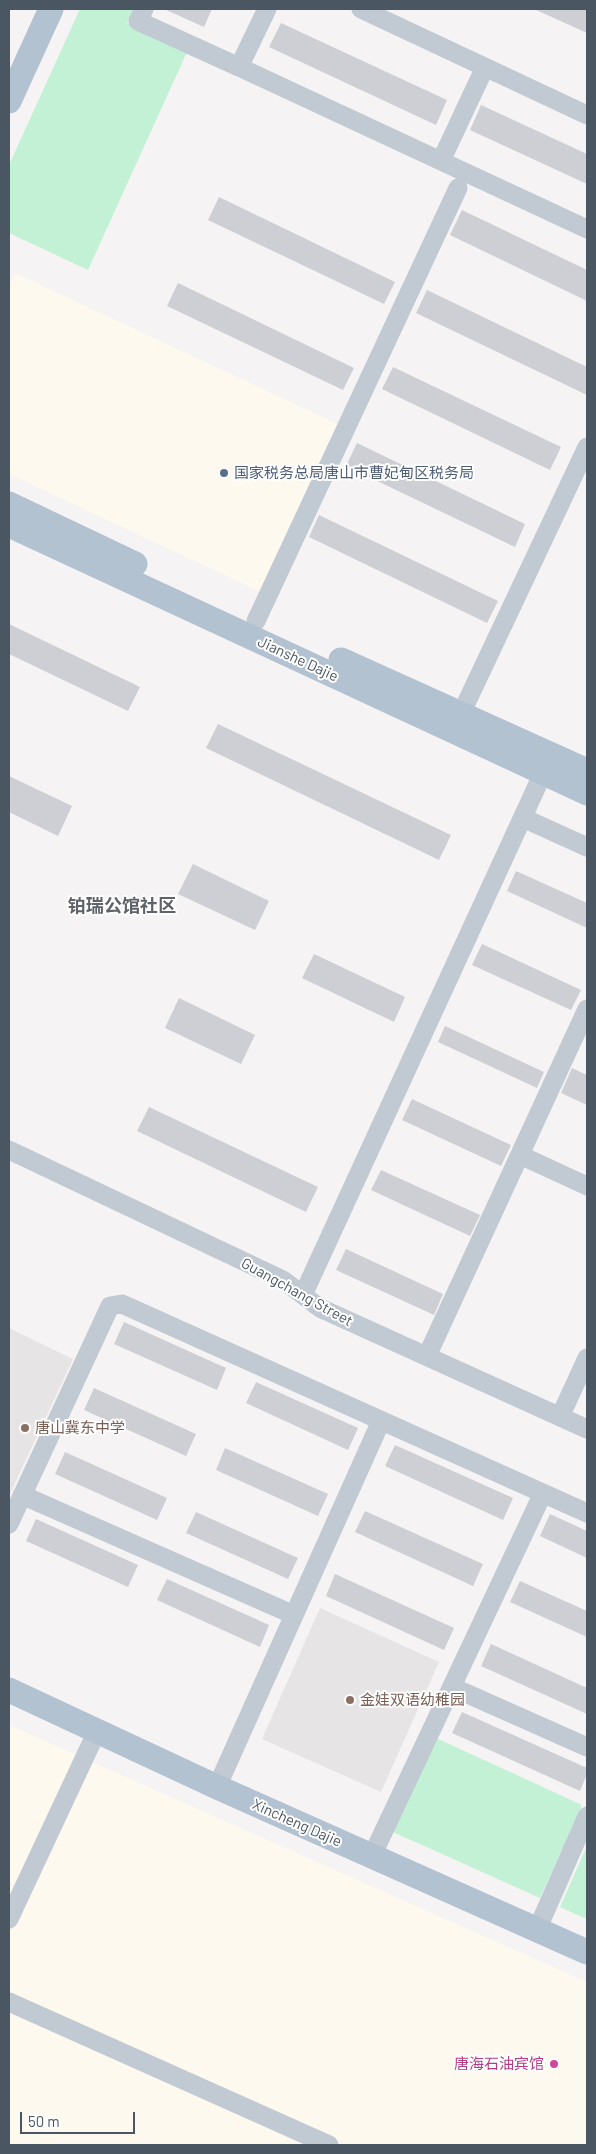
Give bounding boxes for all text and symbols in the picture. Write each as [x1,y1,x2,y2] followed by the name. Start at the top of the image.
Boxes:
[234,464,474,482] place label: 国家税务总局唐山市曹妃甸区税务局
[218,467,230,479] marker: 国家税务总局唐山市曹妃甸区税务局
[255,633,341,685] street label: Jianshe Dajie
[68,895,176,917] district label: 铂瑞公馆社区
[238,1254,356,1330] street label: Guangchang Street
[35,1419,125,1437] place label: 唐山冀东中学
[19,1422,31,1434] marker: 唐山冀东中学
[360,1691,465,1709] place label: 金娃双语幼稚园
[344,1694,356,1706] marker: 金娃双语幼稚园
[250,1795,344,1851] street label: Xincheng Dajie
[454,2055,544,2073] place label: 唐海石油宾馆
[548,2058,560,2070] marker: 唐海石油宾馆
[22,2102,138,2134] scale bar
[28,2112,60,2130] text: 50 m

